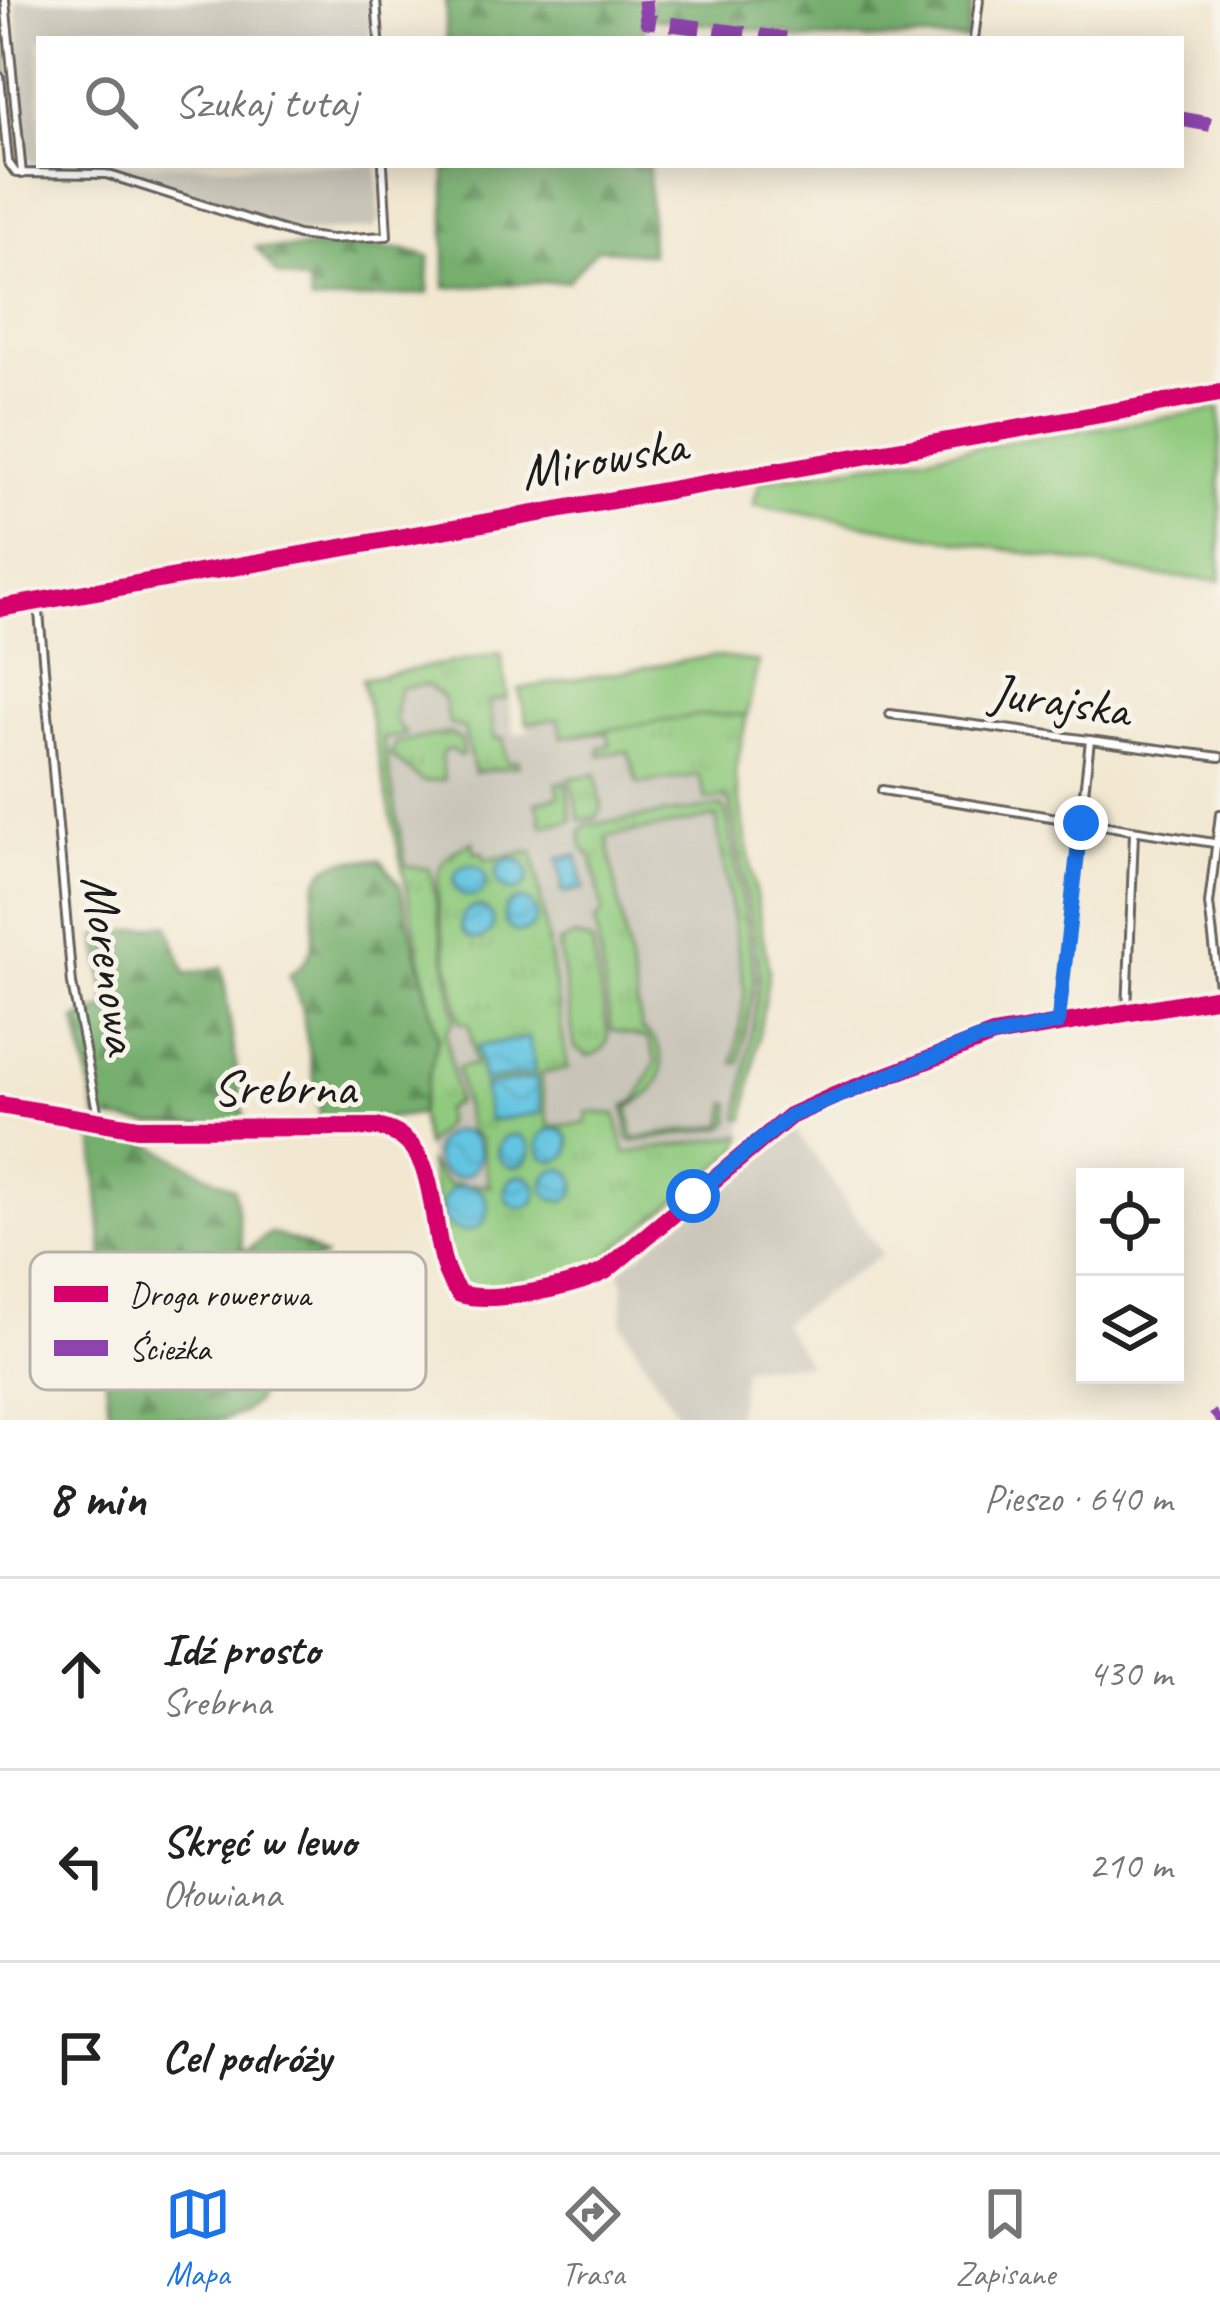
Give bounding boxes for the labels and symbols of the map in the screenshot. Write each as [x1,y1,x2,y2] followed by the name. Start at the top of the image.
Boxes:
[516,411,695,504] street label: Mirowska
[983,658,1137,742] street label: Jurajska
[1054,796,1108,850] route end
[67,871,156,1061] street label: Morenowa
[212,1055,359,1119] street label: Srebrna
[666,1169,720,1223] route start
[30,1252,426,1390] legend
[129,1274,313,1316] text: Droga rowerowa
[129,1328,213,1370] text: Ścieżka

